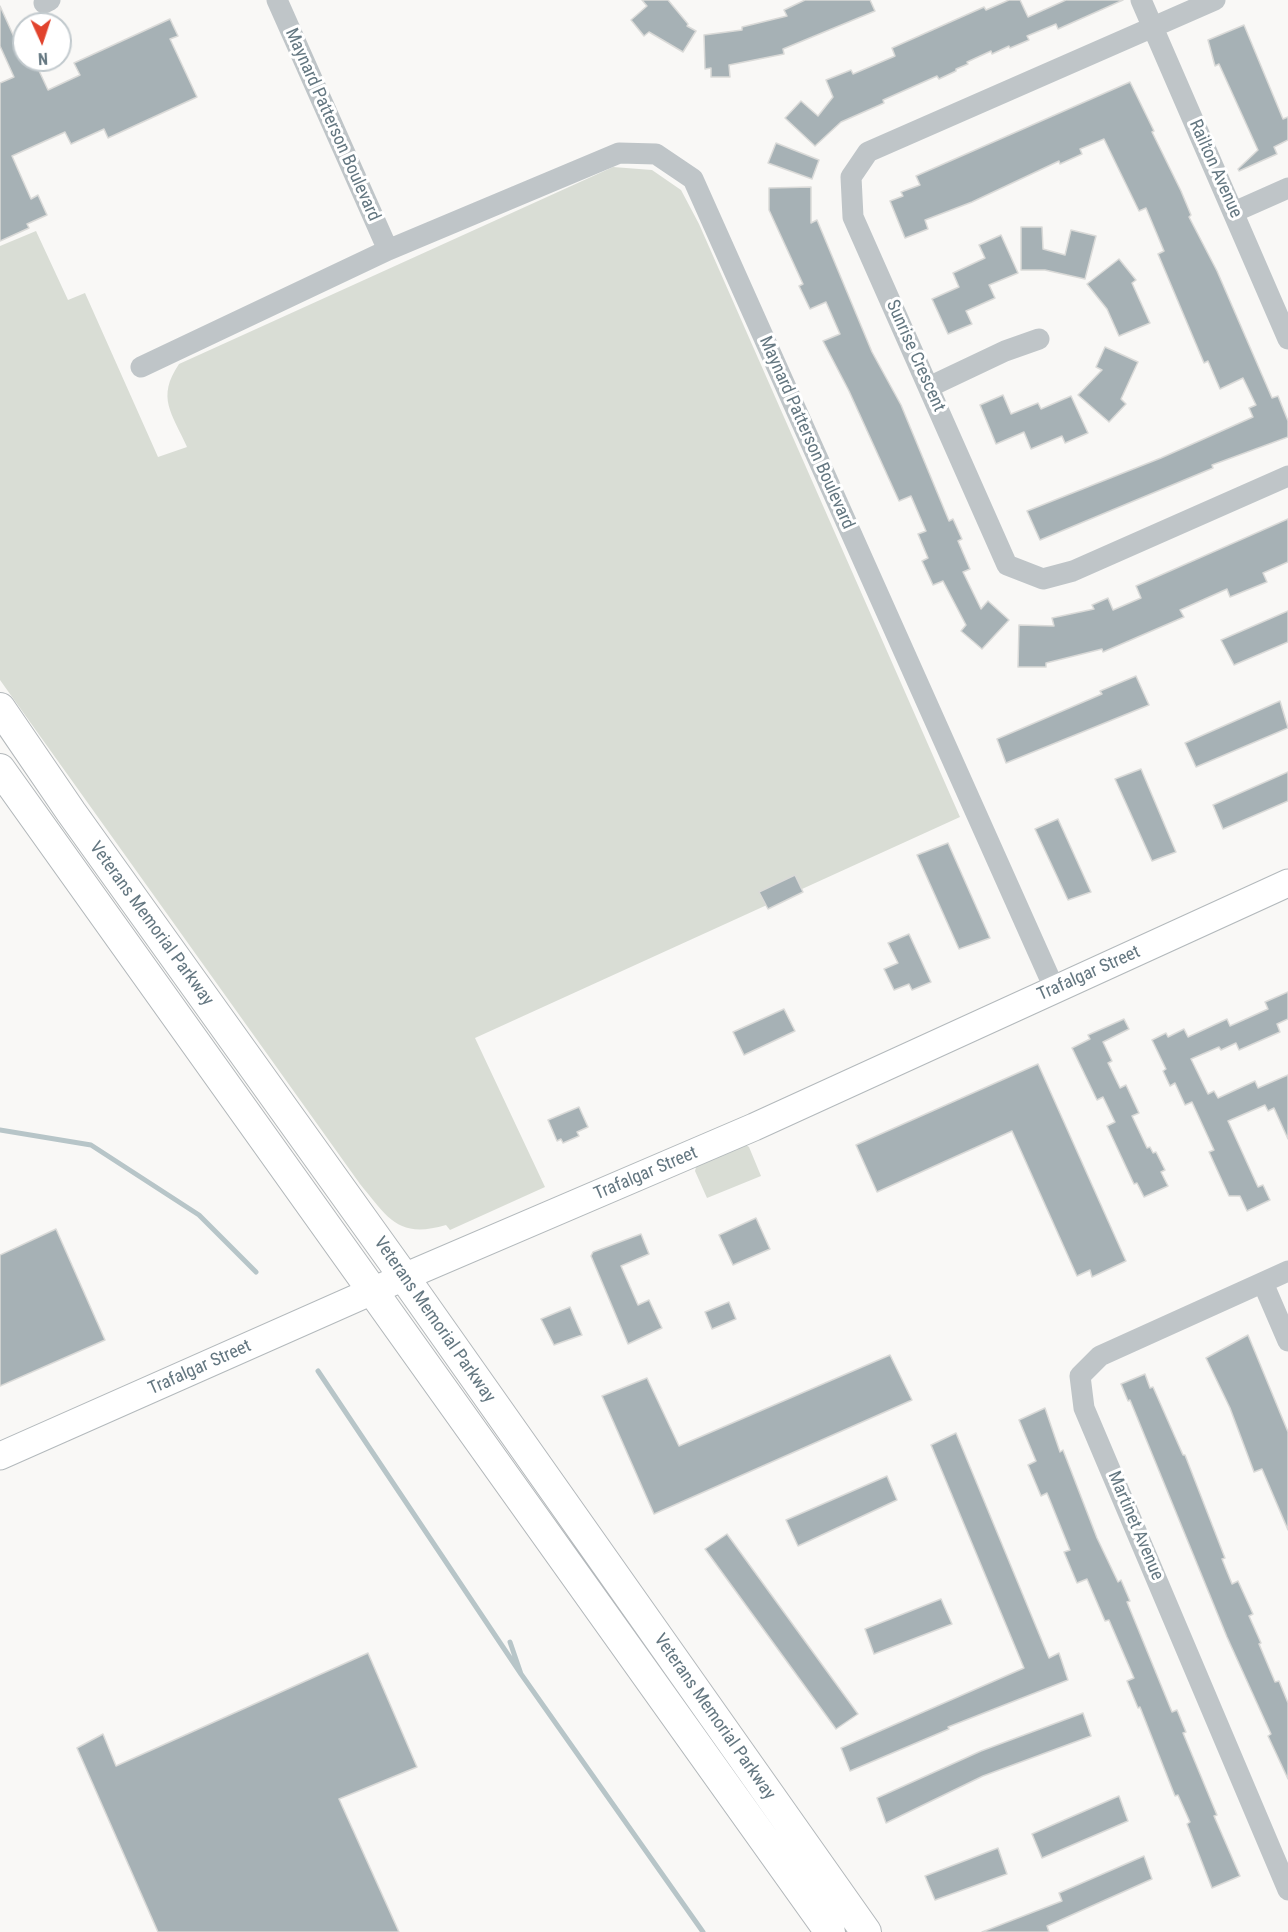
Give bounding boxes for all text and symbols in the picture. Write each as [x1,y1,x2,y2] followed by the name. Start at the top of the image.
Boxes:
[12,12,72,72] north arrow
[280,25,384,225] street label: Maynard Patterson Boulevard
[37,49,48,68] text: N
[1184,117,1246,221] street label: Railton Avenue
[881,297,949,415] street label: Sunrise Crescent
[754,333,858,533] street label: Maynard Patterson Boulevard
[84,838,218,1010] street label: Veterans Memorial Parkway
[1034,942,1144,1006] street label: Trafalgar Street
[591,1143,701,1205] street label: Trafalgar Street
[368,1233,500,1407] street label: Veterans Memorial Parkway
[145,1336,255,1400] street label: Trafalgar Street
[1102,1468,1168,1584] street label: Martinet Avenue
[648,1630,780,1804] street label: Veterans Memorial Parkway

